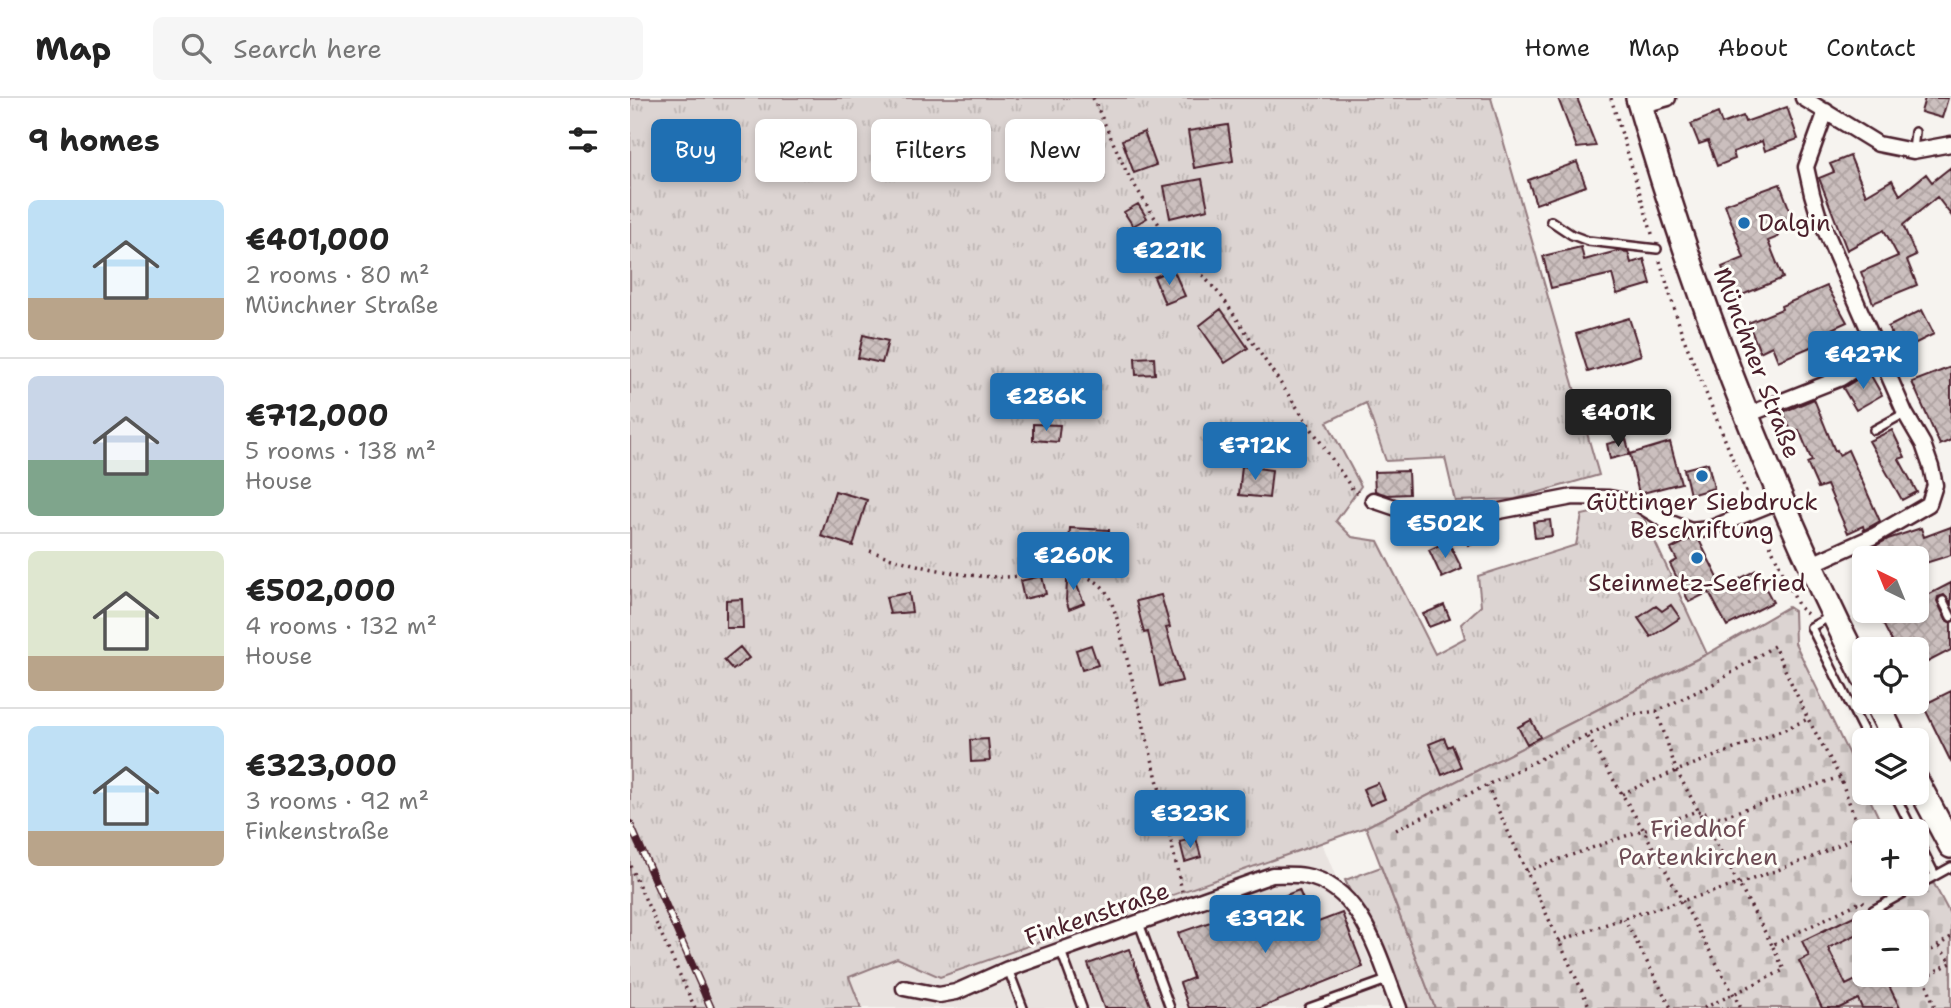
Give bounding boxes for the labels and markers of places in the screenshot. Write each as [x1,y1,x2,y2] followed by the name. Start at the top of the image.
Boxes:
[1758,207,1831,239] place label: Dalgin
[1736,215,1752,231] marker: Dalgin
[1120,228,1218,287] pin: €221K
[1814,331,1912,391] pin: €427K
[997,374,1095,433] pin: €286K
[1569,390,1667,449] pin: €401K
[1206,422,1304,482] pin: €712K
[1694,468,1710,484] marker: Güttinger Siebdruck Beschriftung
[1586,486,1818,546] place label: Güttinger Siebdruck Beschriftung
[1396,500,1494,560] pin: €502K
[1024,532,1122,592] pin: €260K
[1689,550,1705,566] marker: Steinmetz-Seefried
[1588,567,1806,599] place label: Steinmetz-Seefried
[1141,790,1239,850] pin: €323K
[1216,896,1314,955] pin: €392K

